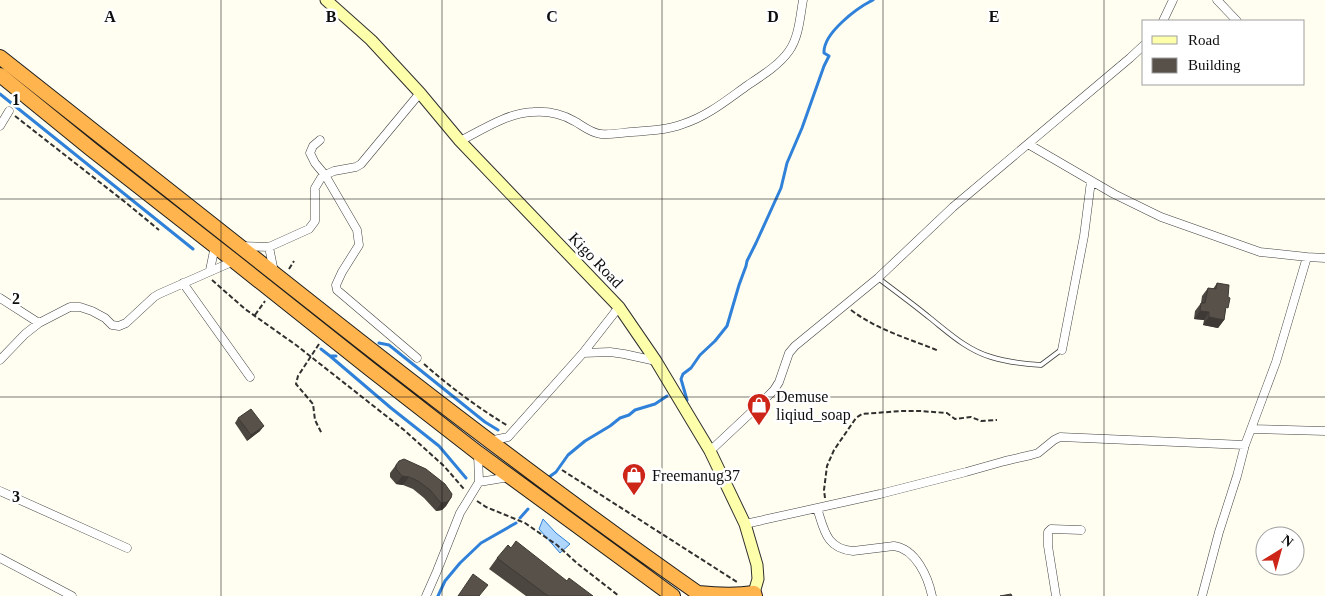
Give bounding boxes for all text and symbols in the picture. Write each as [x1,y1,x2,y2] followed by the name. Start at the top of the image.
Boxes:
[104,8,116,25] text: A
[326,8,337,25] text: B
[546,8,558,25] text: C
[767,8,779,25] text: D
[989,8,999,25] text: E
[1142,20,1305,85] legend
[1188,32,1220,48] text: Road
[1188,57,1241,73] text: Building
[12,91,20,108] text: 1
[565,229,626,292] street label: Kigo Road
[12,290,20,307] text: 2
[776,388,851,424] place label: Demuse liqiud_soap
[746,392,772,426] shop icon: Demuse liqiud_soap
[621,462,647,496] shop icon: Freemanug37
[652,467,740,485] place label: Freemanug37
[12,488,20,505] text: 3
[1255,526,1305,576] north arrow
[1279,532,1296,550] text: N

